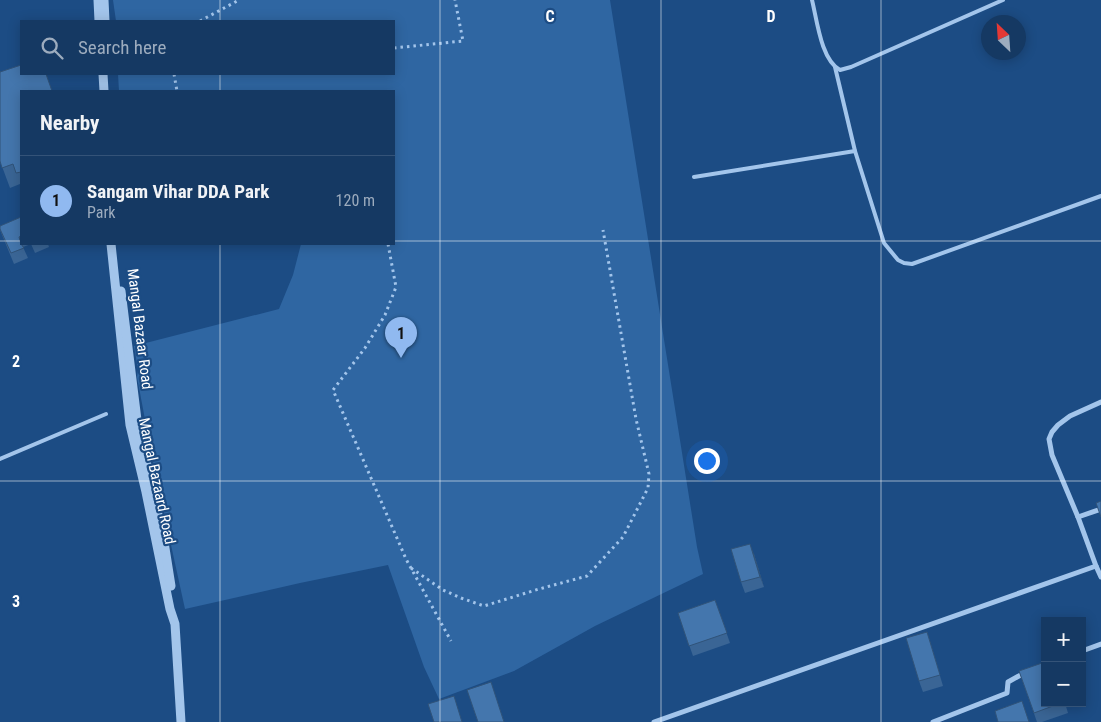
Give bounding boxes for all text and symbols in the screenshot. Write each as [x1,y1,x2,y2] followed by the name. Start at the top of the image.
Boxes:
[545,7,555,26] text: C
[766,7,776,26] text: D
[981,15,1026,60] north arrow
[20,20,395,75] search box
[38,34,66,62] icon: search
[78,36,166,59] text: Search here
[40,111,99,135] text: Nearby
[87,180,269,203] text: Sangam Vihar DDA Park
[52,191,60,210] text: 1
[336,191,375,210] text: 120 m
[87,203,116,222] text: Park
[124,267,156,391] street label: Mangal Bazaar Road
[385,317,417,358] pin: 1
[12,352,20,371] text: 2
[135,416,179,546] street label: Mangal Bazaard Road
[694,448,720,474] your location
[12,592,20,611] text: 3
[1041,617,1086,707] map controls
[1041,617,1086,662] button: +
[1041,662,1086,707] button: −

